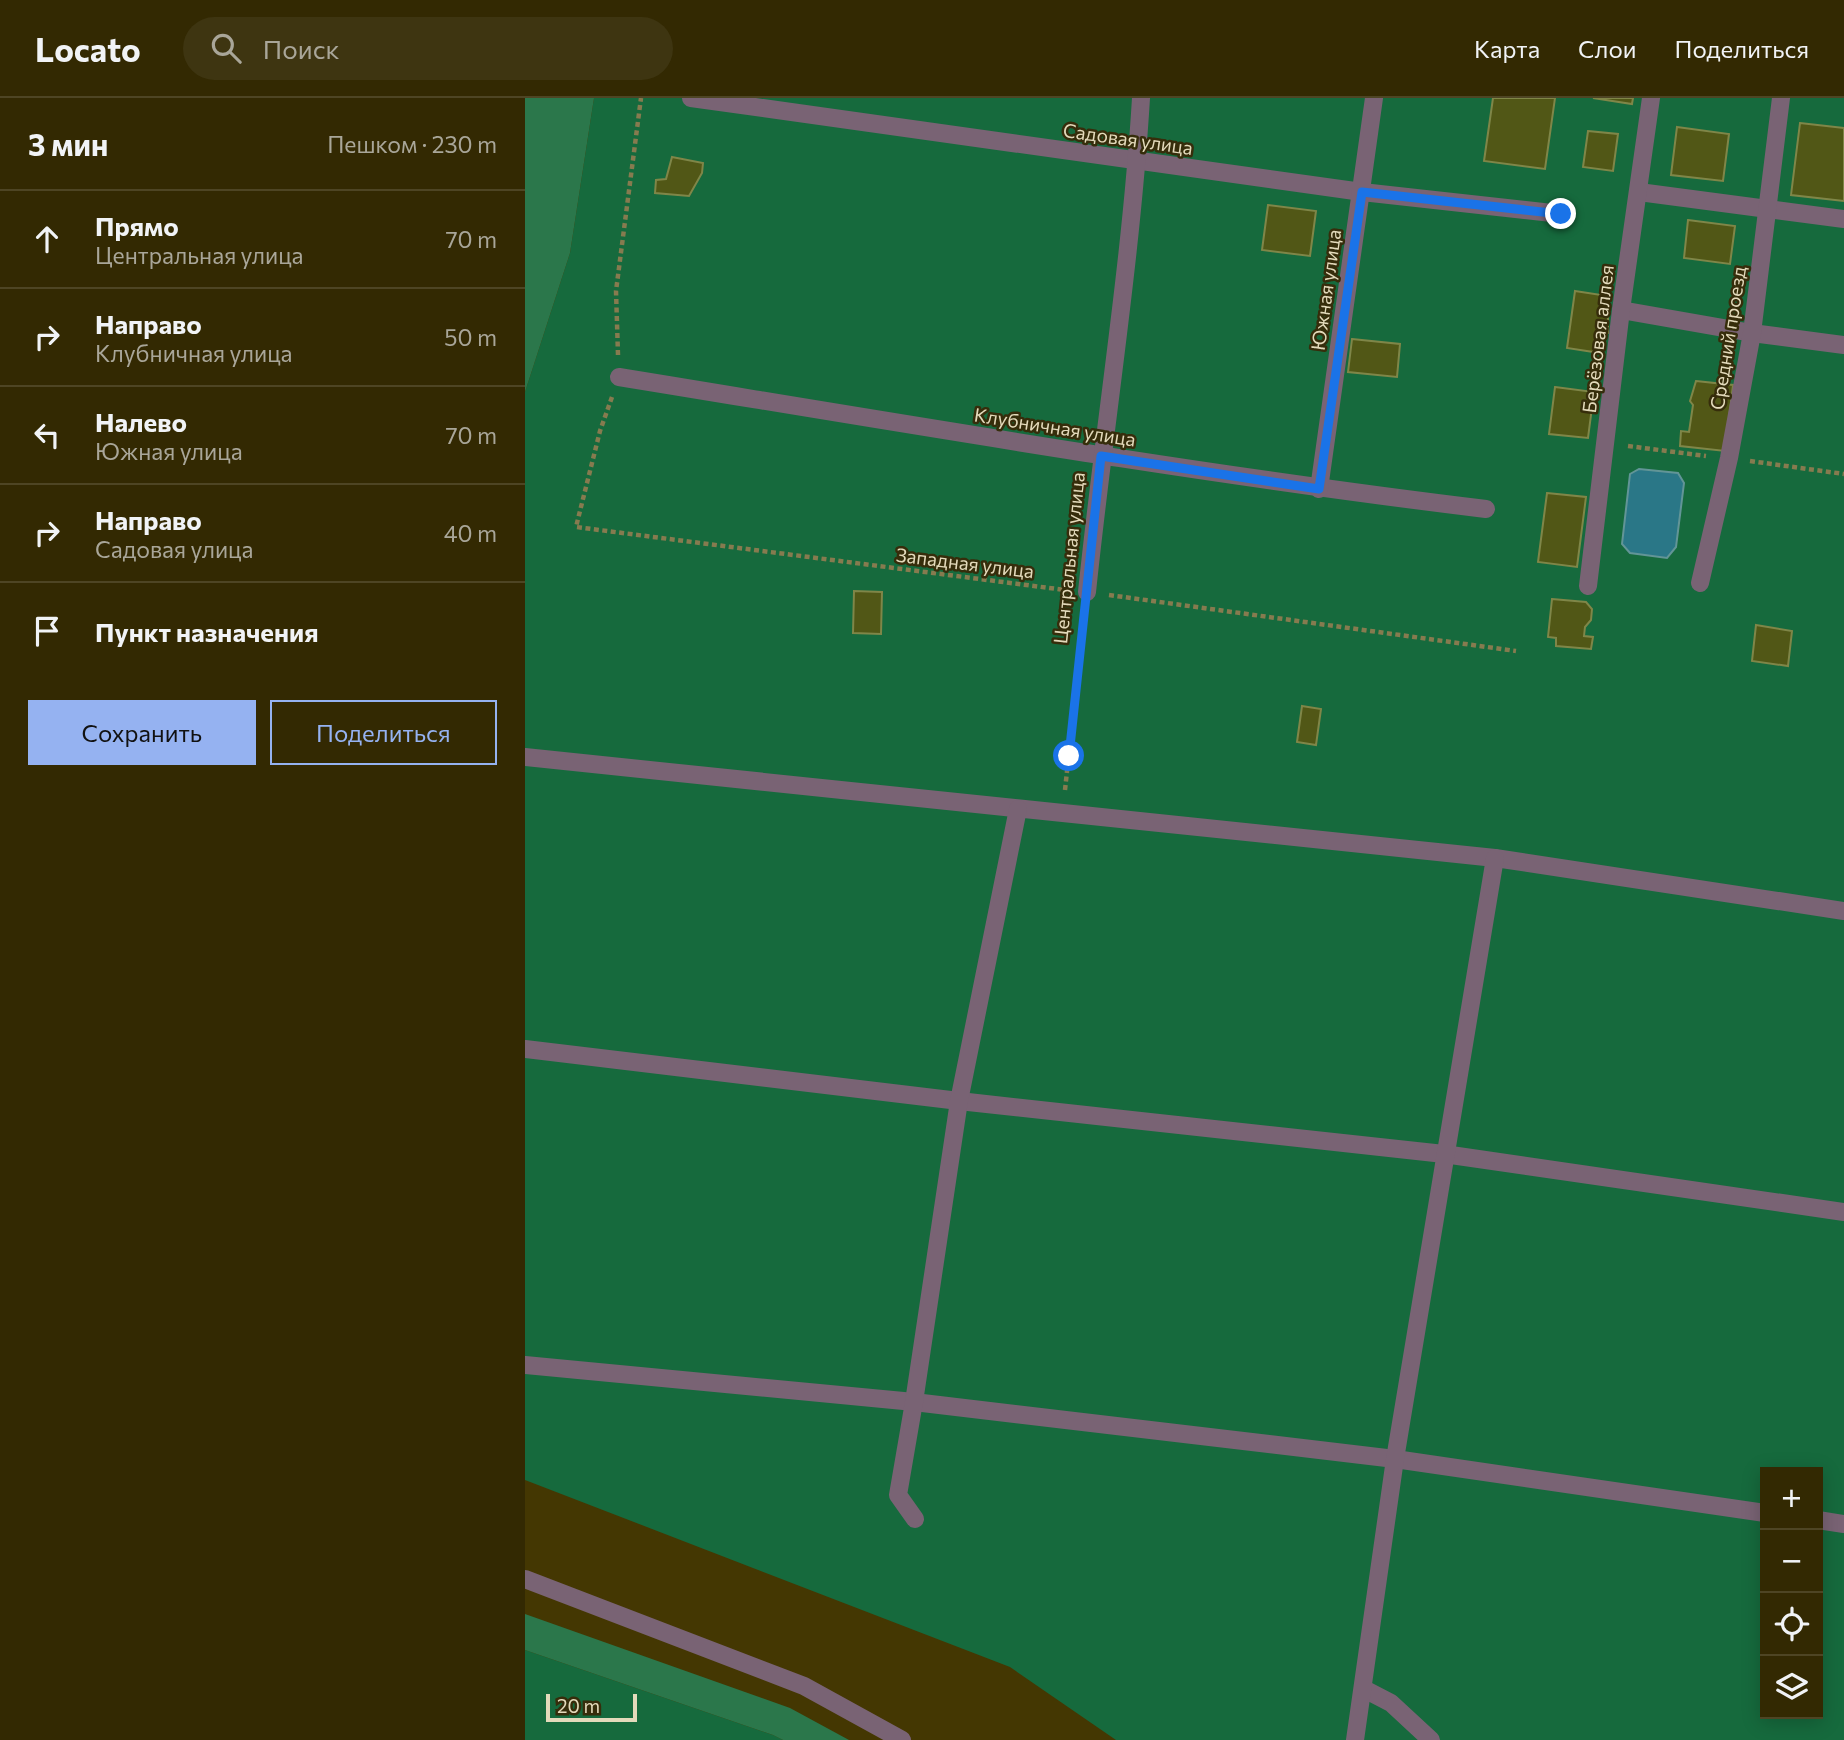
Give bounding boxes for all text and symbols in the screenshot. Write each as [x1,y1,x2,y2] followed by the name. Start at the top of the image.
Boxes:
[183,17,673,80] search box
[35,28,141,69] text: Locato
[207,29,245,67] icon: search
[263,33,339,64] text: Поиск
[1474,34,1540,63] text: Карта
[1578,34,1636,63] text: Слои
[1674,34,1809,63] text: Поделиться
[1062,118,1194,159] street label: Садовая улица
[28,125,108,162] text: 3 мин
[327,130,497,158] text: Пешком · 230 m
[1545,198,1576,229] route end
[95,210,179,241] text: Прямо
[28,220,66,258] icon: ahead
[445,225,497,253] text: 70 m
[1306,228,1345,352] street label: Южная улица
[95,241,304,269] text: Центральная улица
[1577,264,1618,414] street label: Берёзовая аллея
[1705,264,1750,411] street label: Средний проезд
[95,308,202,339] text: Направо
[28,318,66,356] icon: right
[444,323,497,351] text: 50 m
[95,339,293,367] text: Клубничная улица
[973,402,1137,451] street label: Клубничная улица
[95,406,187,437] text: Налево
[28,416,66,454] icon: left
[445,421,497,449] text: 70 m
[95,437,243,465] text: Южная улица
[1048,471,1089,645] street label: Центральная улица
[95,504,202,535] text: Направо
[28,514,66,552] icon: right
[444,519,497,547] text: 40 m
[95,535,253,563] text: Садовая улица
[895,543,1035,582] street label: Западная улица
[28,612,66,650] icon: arrive
[95,616,319,647] text: Пункт назначения
[28,700,256,765] button: Сохранить
[270,700,497,765] button: Поделиться
[1053,740,1084,771] route start
[1760,1467,1823,1719] map controls
[1760,1467,1823,1530] button: +
[1760,1530,1823,1593] button: −
[1760,1593,1823,1656] button: locate
[1760,1656,1823,1719] button: layers
[546,1691,637,1723] scale bar
[557,1694,600,1717] text: 20 m

